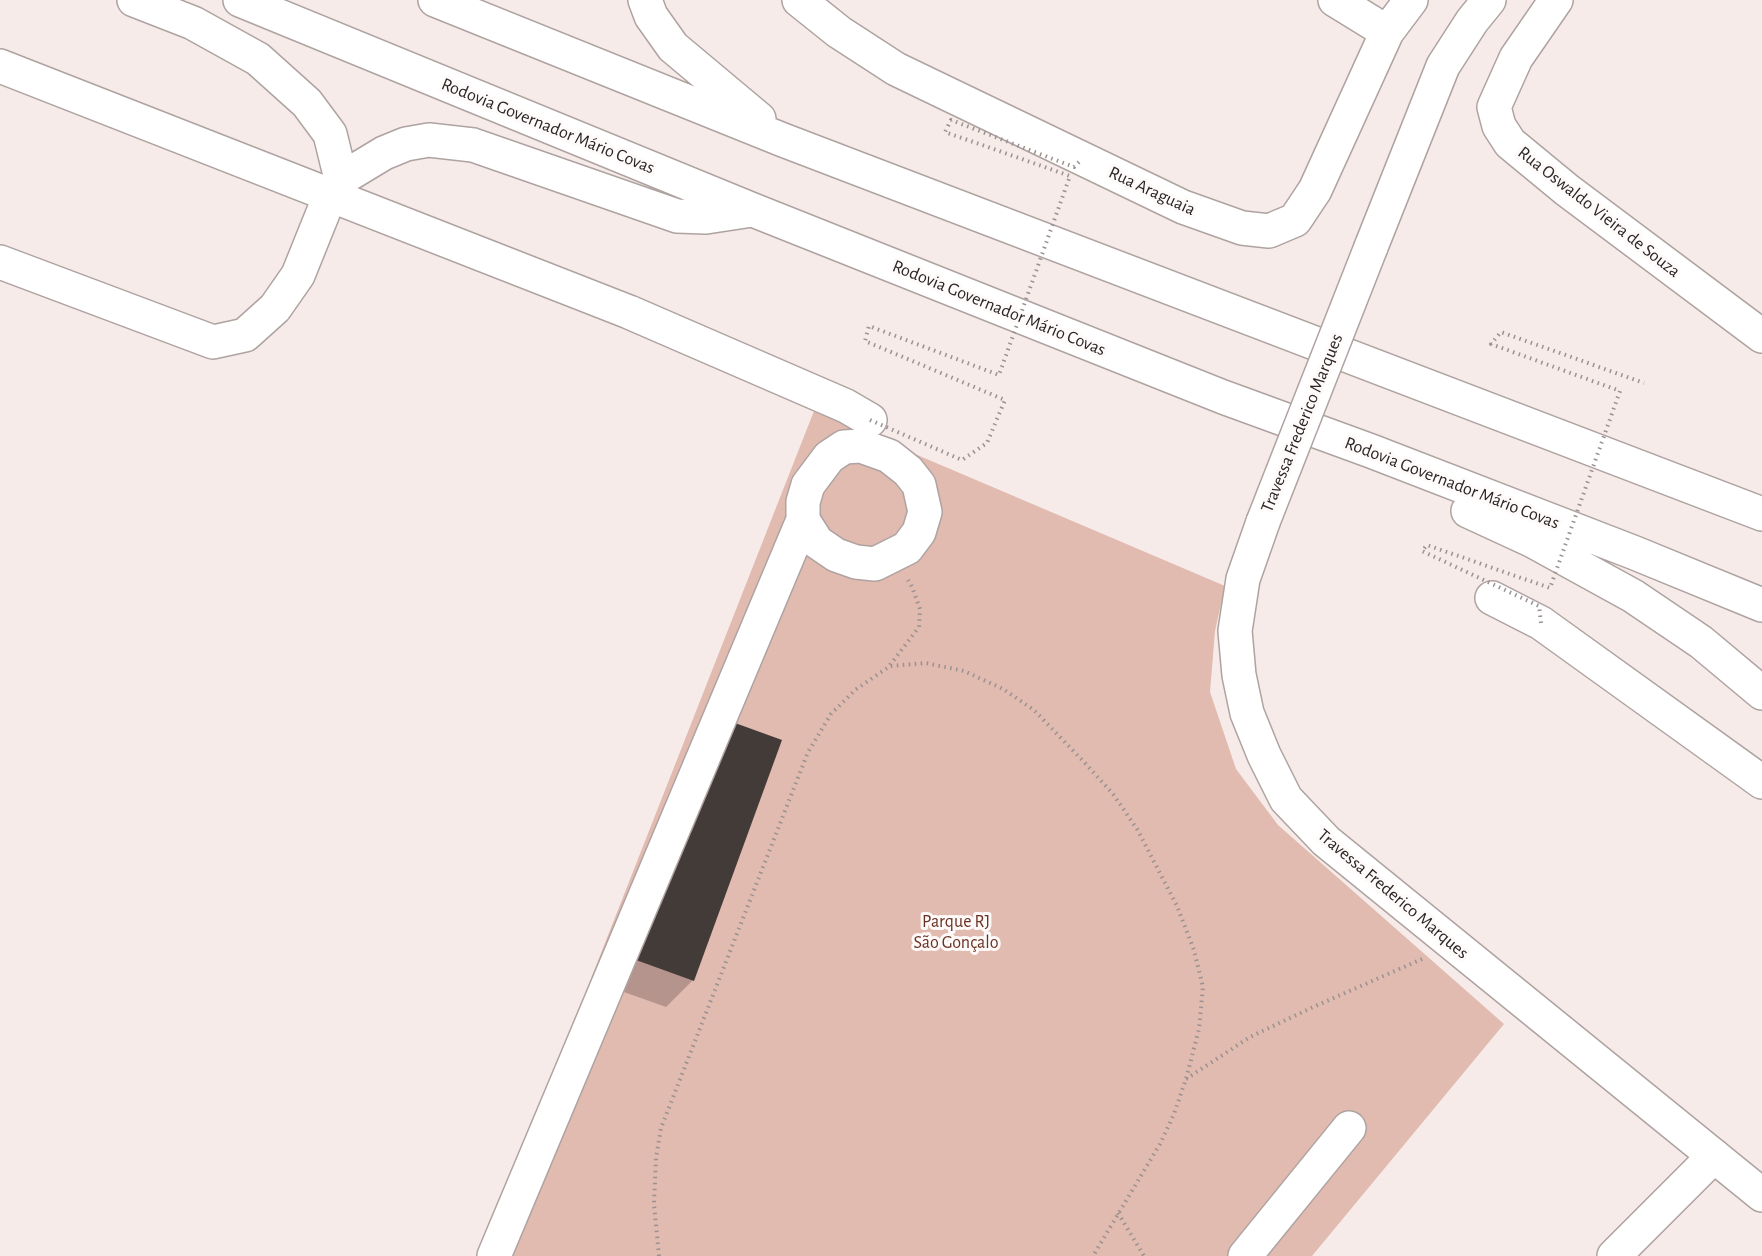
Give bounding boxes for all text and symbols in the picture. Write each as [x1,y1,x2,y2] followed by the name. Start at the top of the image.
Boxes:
[438,73,658,179] street label: Rodovia Governador Mário Covas
[1513,142,1685,282] street label: Rua Oswaldo Vieira de Souza
[1105,162,1199,220] street label: Rua Araguaia
[889,255,1109,361] street label: Rodovia Governador Mário Covas
[1256,331,1348,515] street label: Travessa Frederico Marques
[1342,432,1562,534] street label: Rodovia Governador Mário Covas
[1313,824,1473,964] street label: Travessa Frederico Marques
[914,911,998,954] park label: Parque RJ São Gonçalo

